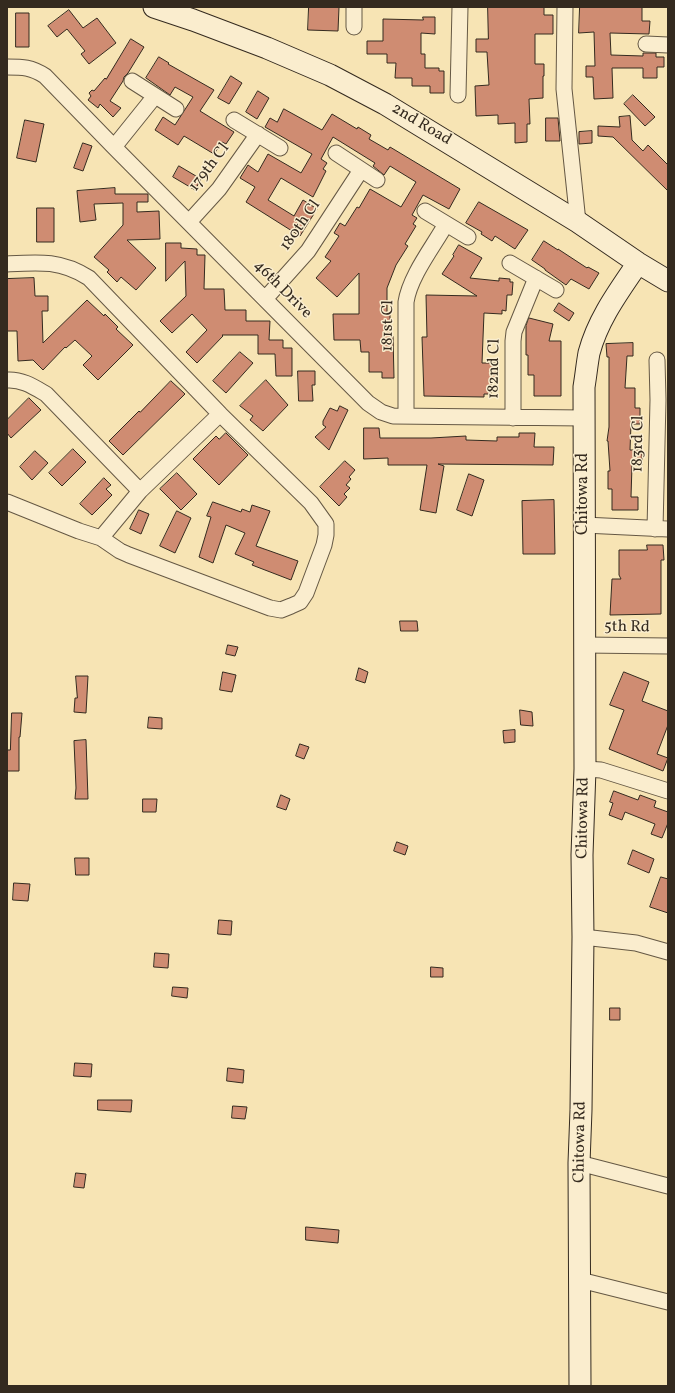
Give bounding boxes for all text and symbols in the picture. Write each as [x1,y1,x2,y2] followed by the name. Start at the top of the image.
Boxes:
[388,100,454,150] street label: 2nd Road
[186,140,234,196] street label: 179th Cl
[277,197,325,255] street label: 180th Cl
[249,257,315,323] street label: 46th Drive
[379,300,399,352] street label: 181st Cl
[485,339,505,399] street label: 182nd Cl
[629,415,649,473] street label: 183rd Cl
[574,453,594,535] street label: Chitowa Rd
[604,618,650,638] street label: 5th Rd
[574,777,594,859] street label: Chitowa Rd
[571,1101,591,1183] street label: Chitowa Rd

